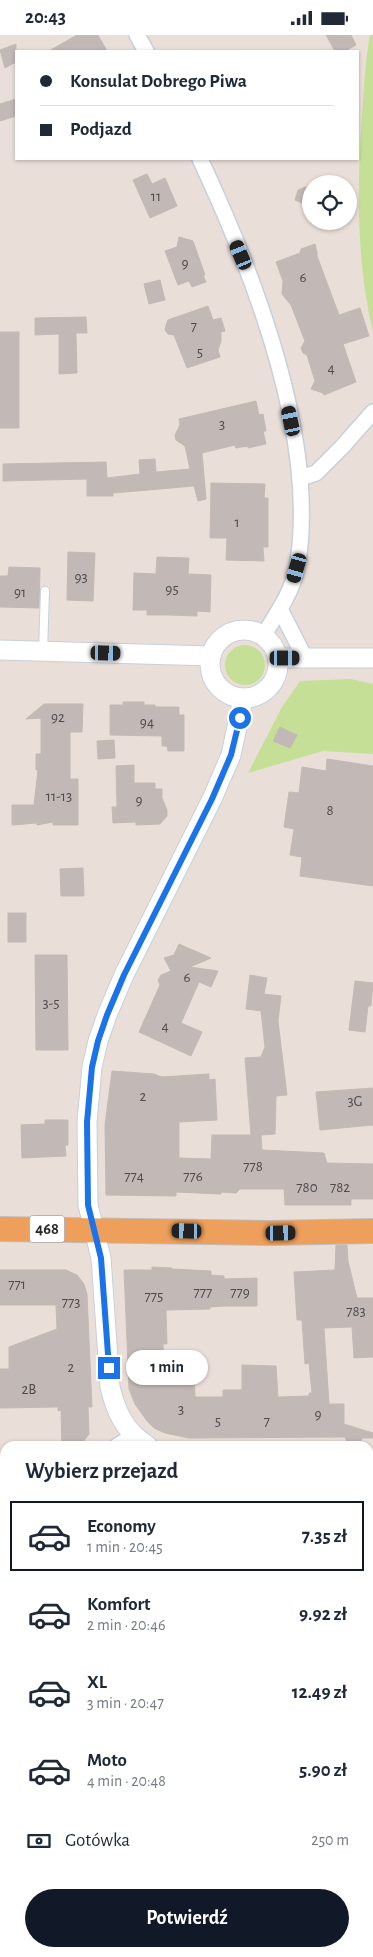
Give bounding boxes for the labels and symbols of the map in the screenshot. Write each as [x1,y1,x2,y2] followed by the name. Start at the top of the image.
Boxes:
[151,189,161,204] house number: 11
[228,238,253,272] car
[181,256,189,271] house number: 9
[299,270,307,285] house number: 6
[191,319,197,334] house number: 7
[197,345,203,360] house number: 5
[327,361,335,376] house number: 4
[280,405,301,437] car
[219,417,225,432] house number: 3
[234,515,240,530] house number: 1
[285,552,308,584] car
[74,570,88,585] house number: 93
[165,582,179,597] house number: 95
[14,585,26,600] house number: 91
[90,645,121,661] car
[270,651,300,666] car
[229,707,251,729] route start
[51,710,65,725] house number: 92
[140,715,154,730] house number: 94
[46,789,72,804] house number: 11-13
[135,793,143,808] house number: 9
[326,803,334,818] house number: 8
[183,970,191,985] house number: 6
[42,996,60,1011] house number: 3-5
[161,1019,169,1034] house number: 4
[140,1089,147,1104] house number: 2
[347,1094,363,1109] house number: 3G
[243,1159,263,1174] house number: 778
[124,1169,144,1184] house number: 774
[183,1169,203,1184] house number: 776
[296,1180,318,1195] house number: 780
[330,1180,350,1195] house number: 782
[30,1215,64,1243] road number: 468
[171,1223,202,1239] car
[265,1225,296,1241] car
[8,1277,26,1292] house number: 771
[194,1285,212,1300] house number: 777
[230,1285,250,1300] house number: 779
[145,1289,163,1304] house number: 775
[62,1295,80,1310] house number: 773
[346,1304,366,1319] house number: 783
[126,1351,209,1385] callout: 1 min
[98,1357,120,1379] route end
[68,1360,75,1375] house number: 2
[22,1382,36,1397] house number: 2B
[178,1402,184,1417] house number: 3
[314,1407,322,1422] house number: 9
[215,1414,221,1429] house number: 5
[264,1414,270,1429] house number: 7

